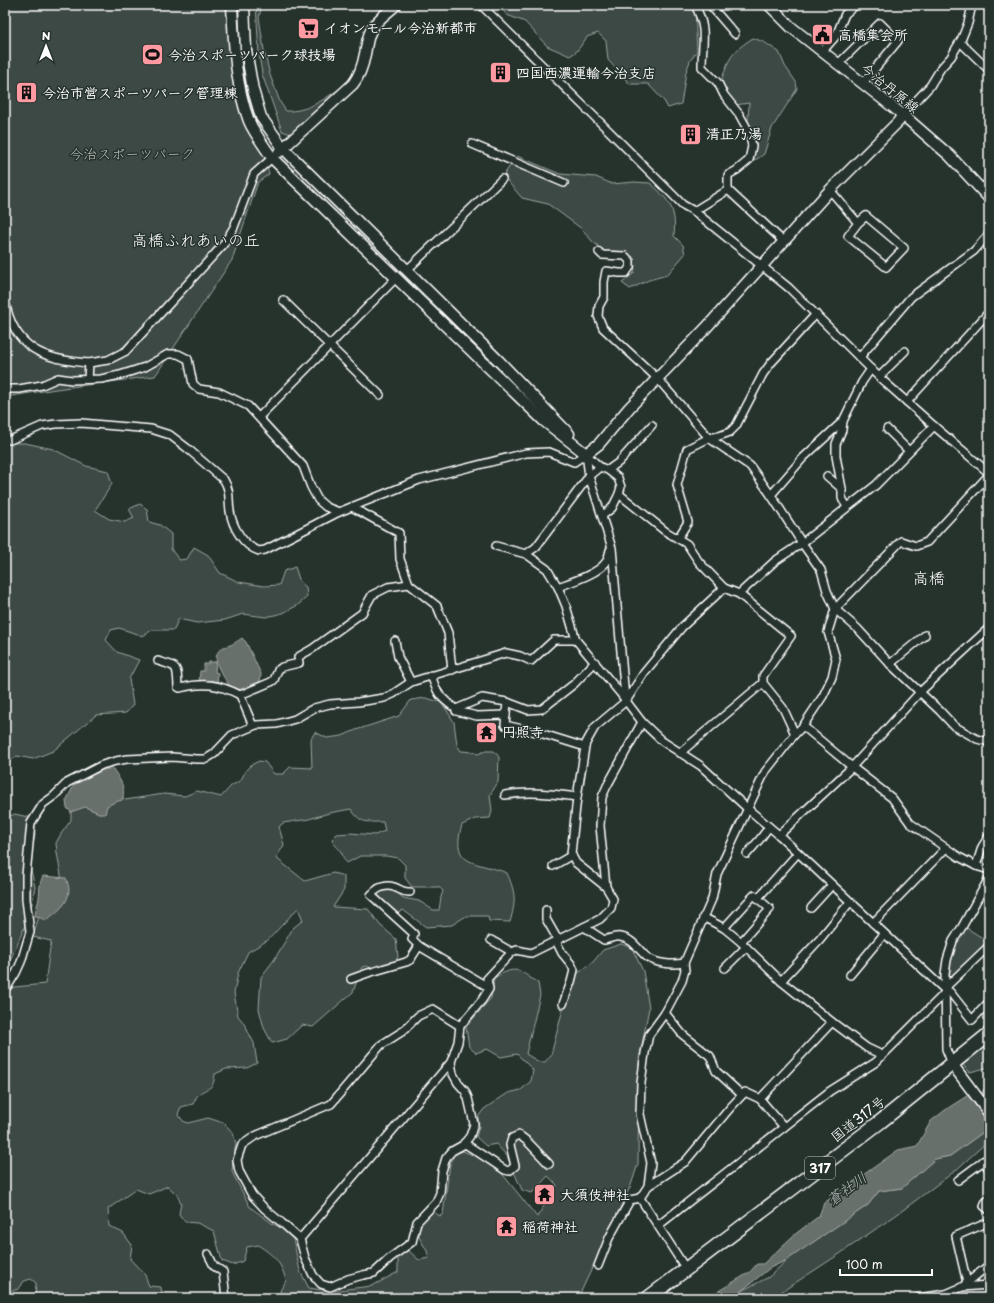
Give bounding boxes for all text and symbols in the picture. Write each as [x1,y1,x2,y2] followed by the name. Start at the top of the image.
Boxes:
[296,15,322,41] supermarket icon: イオンモール今治新都市
[324,17,477,38] place label: イオンモール今治新都市
[810,22,836,48] public building icon: 高橋集会所
[838,24,908,45] place label: 高橋集会所
[26,26,66,66] north arrow
[42,27,51,44] text: N
[140,42,166,68] sports icon: 今治スポーツパーク球技場
[168,44,335,65] place label: 今治スポーツパーク球技場
[857,57,924,118] street label: 今治丹原線
[487,60,513,86] building icon: 四国西濃運輸今治支店
[516,62,656,83] place label: 四国西濃運輸今治支店
[14,80,40,106] building icon: 今治市営スポーツパーク管理棟
[42,82,238,103] place label: 今治市営スポーツパーク管理棟
[677,121,703,147] building icon: 清正乃湯
[706,123,762,144] place label: 清正乃湯
[69,143,195,164] park label: 今治スポーツパーク
[132,227,260,251] district label: 高橋ふれあいの丘
[913,565,945,589] district label: 高橋
[474,719,500,745] temple icon: 円照寺
[502,721,544,742] place label: 円照寺
[826,1090,890,1147] street label: 国道317号
[805,1157,835,1179] road number: 317
[821,1165,871,1210] water label: 蒼社川
[532,1182,558,1208] temple icon: 大須伎神社
[560,1184,630,1205] place label: 大須伎神社
[493,1214,519,1240] temple icon: 稲荷神社
[522,1216,578,1237] place label: 稲荷神社
[840,1251,932,1277] scale bar
[846,1255,883,1273] text: 100 m

